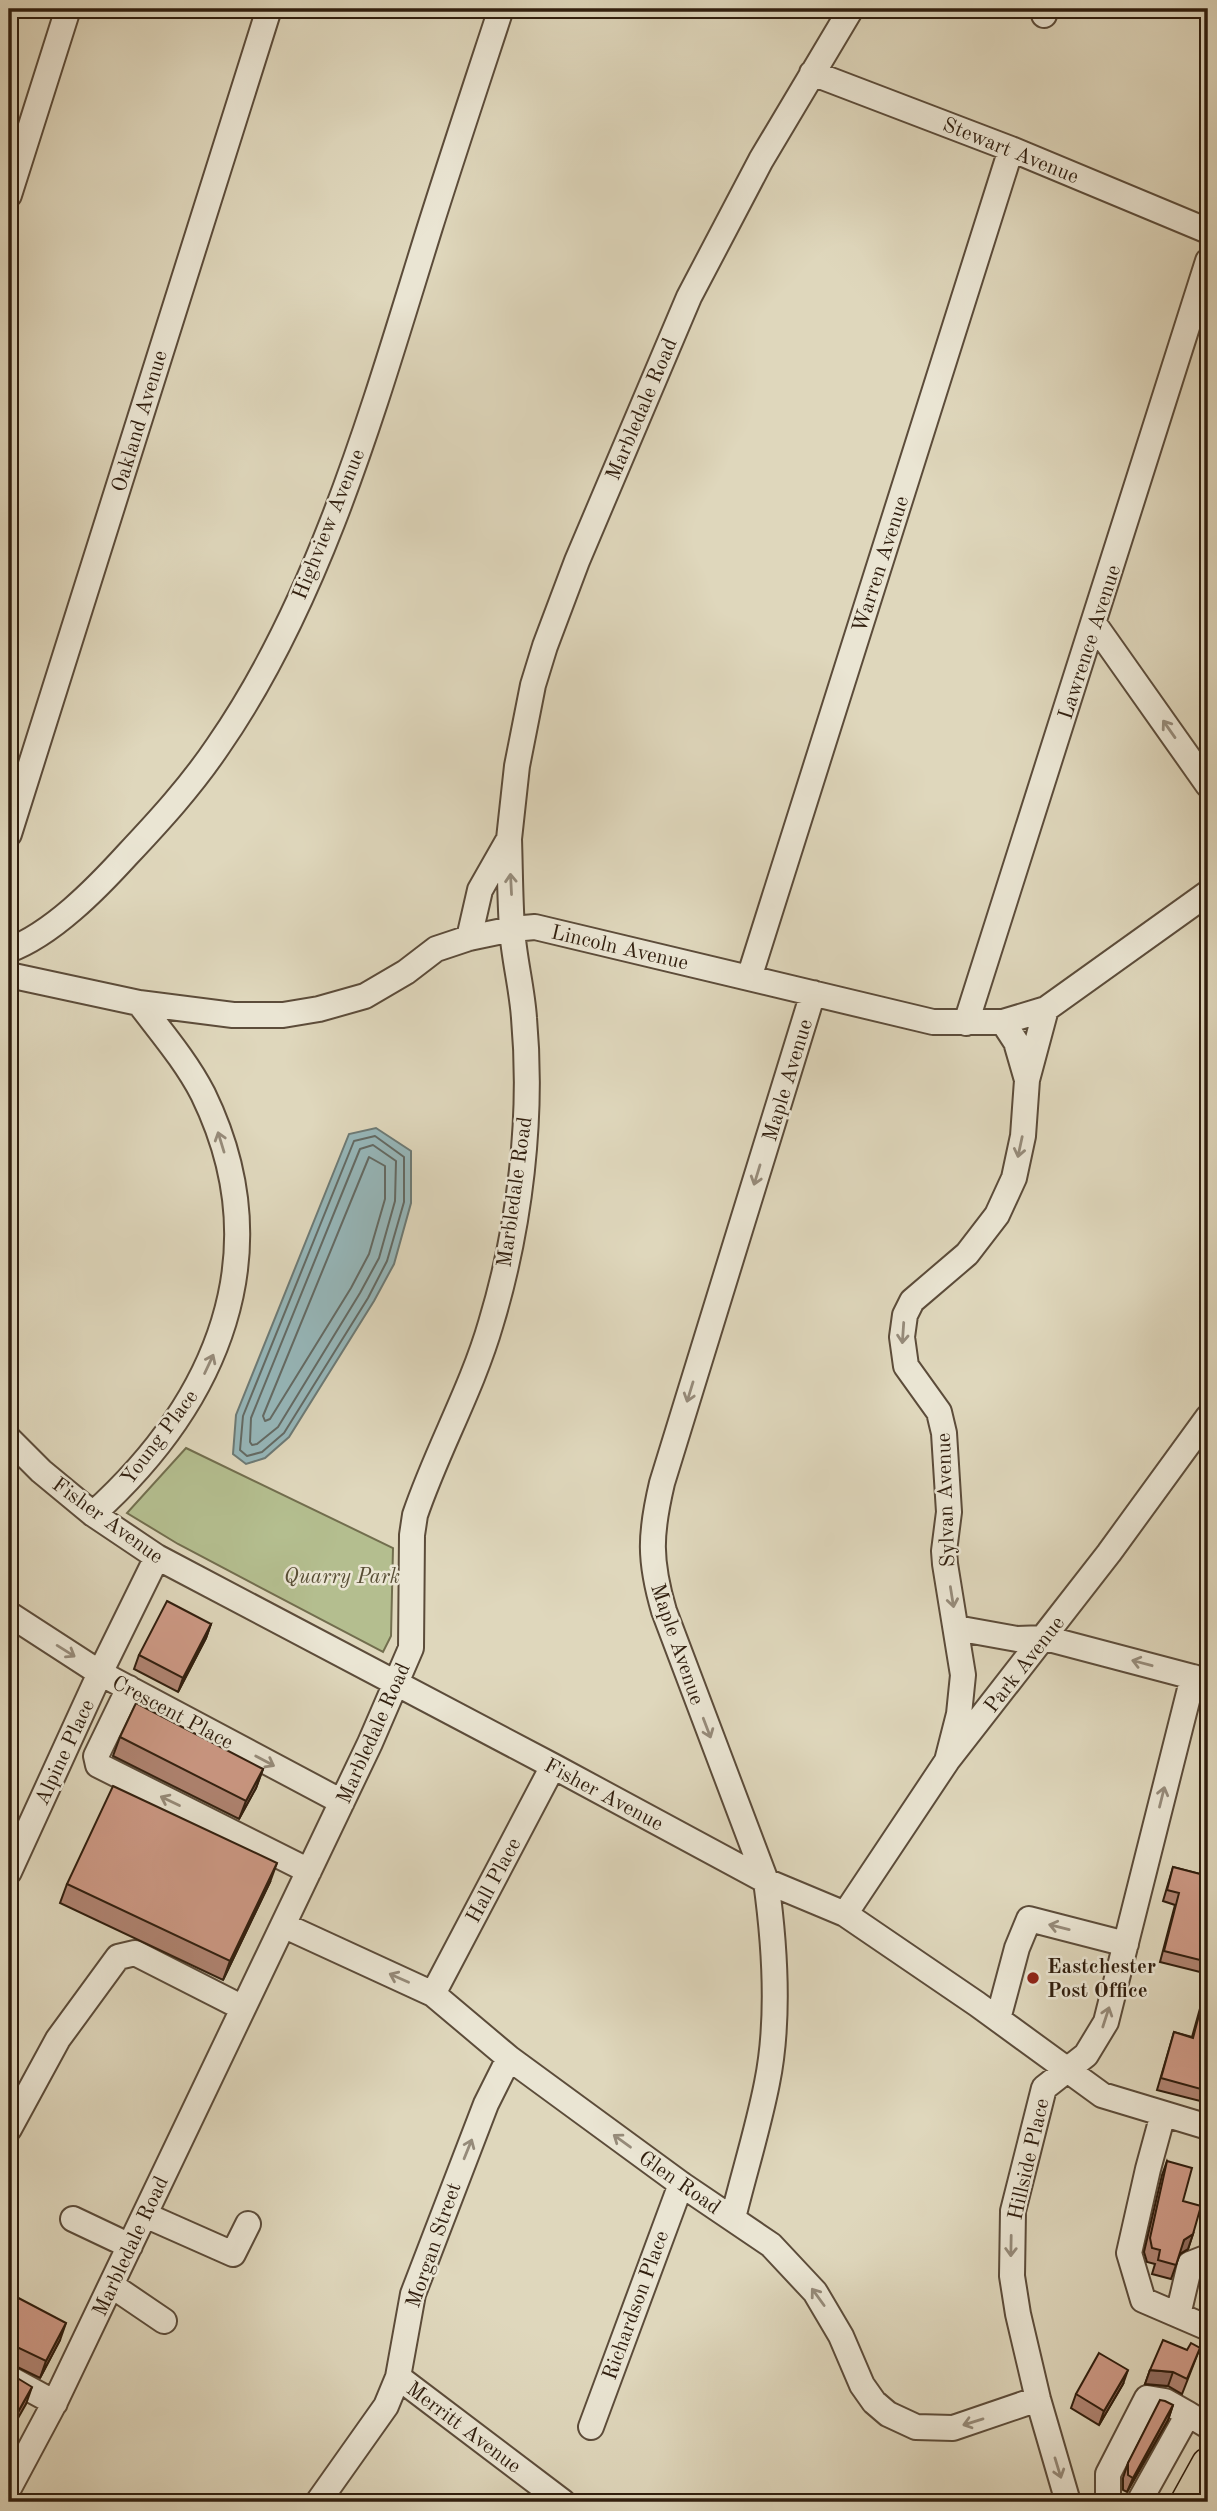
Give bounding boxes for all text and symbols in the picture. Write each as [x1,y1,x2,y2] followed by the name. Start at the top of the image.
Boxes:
[939,115,1081,188] street label: Stewart Avenue
[603,335,682,484] street label: Marbledale Road
[109,348,172,495] street label: Oakland Avenue
[290,446,369,603] street label: Highview Avenue
[850,494,913,635] street label: Warren Avenue
[1056,563,1125,722] street label: Lawrence Avenue
[1162,720,1176,739] one-way arrow
[505,872,518,895] one-way arrow
[549,922,690,974] street label: Lincoln Avenue
[760,1017,817,1144] street label: Maple Avenue
[495,1115,536,1269] street label: Marbledale Road
[214,1131,227,1153] one-way arrow
[1013,1135,1027,1158] one-way arrow
[750,1164,763,1186] one-way arrow
[896,1321,909,1344] one-way arrow
[203,1353,216,1374] one-way arrow
[682,1381,695,1403] one-way arrow
[118,1386,203,1489] street label: Young Place
[934,1432,959,1568] street label: Sylvan Avenue
[48,1474,166,1568] street label: Fisher Avenue
[284,1567,400,1588] park label: Quarry Park
[646,1581,707,1708] street label: Maple Avenue
[946,1585,959,1608] one-way arrow
[981,1613,1069,1717] street label: Park Avenue
[55,1645,75,1659] one-way arrow
[1131,1656,1154,1669] one-way arrow
[334,1660,415,1807] street label: Marbledale Road
[108,1673,236,1754] street label: Crescent Place
[32,1696,99,1809] street label: Alpine Place
[702,1716,715,1738] one-way arrow
[254,1755,275,1768] one-way arrow
[540,1755,666,1835] street label: Fisher Avenue
[1156,1786,1169,1809] one-way arrow
[160,1794,181,1808] one-way arrow
[463,1835,525,1927] street label: Hall Place
[1049,1920,1071,1933] one-way arrow
[1047,1957,1156,2002] place label: Eastchester Post Office
[1025,1970,1041,1986] marker: Eastchester Post Office
[389,1971,411,1984] one-way arrow
[1100,2006,1113,2028] one-way arrow
[1005,2097,1054,2222] street label: Hillside Place
[613,2134,632,2148] one-way arrow
[462,2138,475,2160] one-way arrow
[634,2148,724,2219] street label: Glen Road
[90,2173,173,2320] street label: Marbledale Road
[403,2180,466,2311] street label: Morgan Street
[600,2228,673,2383] street label: Richardson Place
[1004,2234,1018,2257] one-way arrow
[811,2288,825,2307] one-way arrow
[402,2378,524,2478] street label: Merritt Avenue
[963,2417,985,2430] one-way arrow
[1053,2456,1066,2478] one-way arrow

